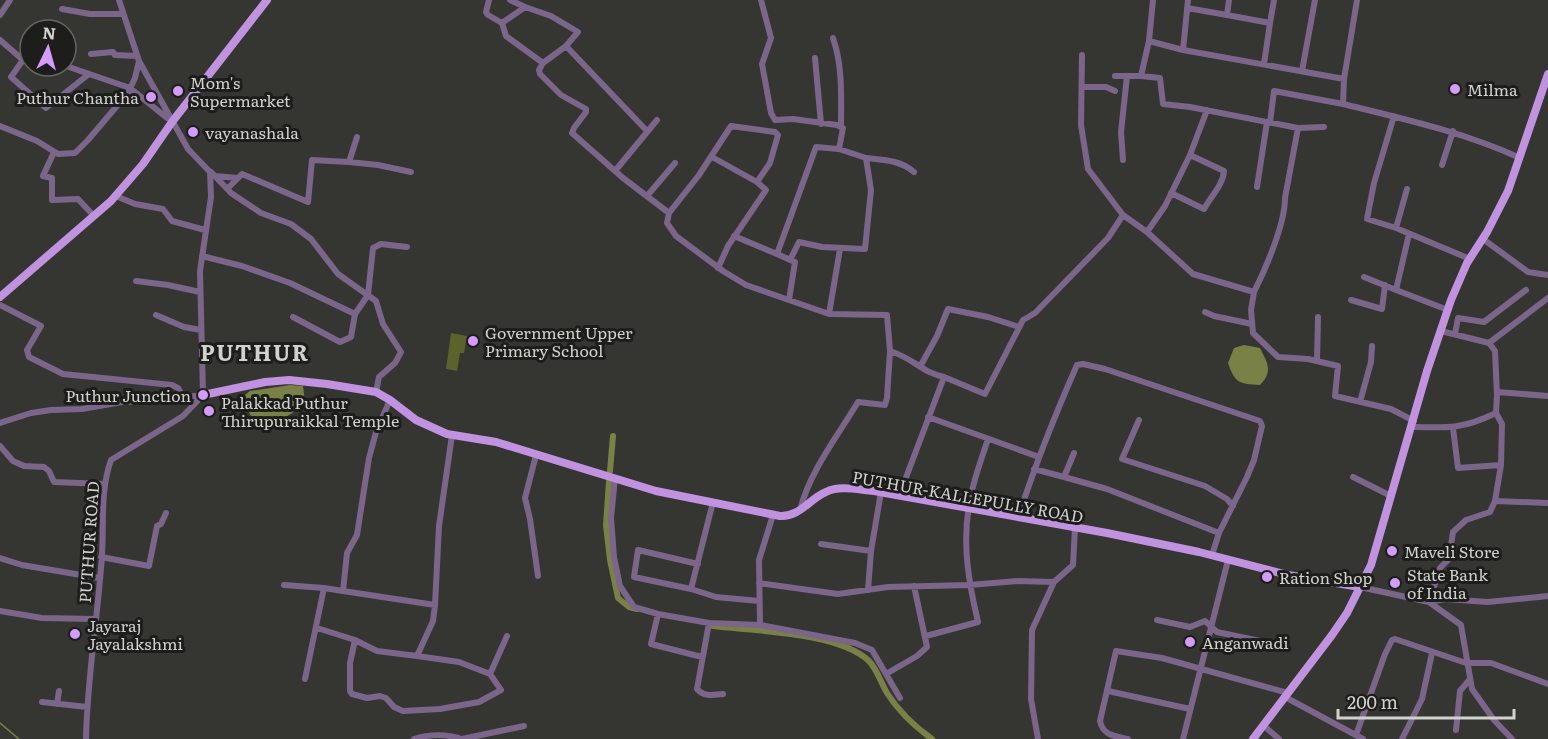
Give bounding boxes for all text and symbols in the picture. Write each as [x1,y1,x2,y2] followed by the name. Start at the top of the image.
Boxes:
[18,18,78,78] north arrow
[42,20,57,45] text: N
[190,70,291,112] place label: Mom's Supermarket
[1467,77,1518,101] place label: Milma
[1448,82,1462,96] marker: Milma
[171,84,185,98] marker: Mom's Supermarket
[16,85,139,109] place label: Puthur Chantha
[144,90,158,104] marker: Puthur Chantha
[205,120,299,144] place label: vayanashala
[186,125,200,139] marker: vayanashala
[485,320,633,362] place label: Government Upper Primary School
[466,334,480,348] marker: Government Upper Primary School
[200,335,310,368] district label: PUTHUR
[65,383,191,407] place label: Puthur Junction
[196,388,210,402] marker: Puthur Junction
[221,390,399,432] place label: Palakkad Puthur Thirupuraikkal Temple
[202,404,216,418] marker: Palakkad Puthur Thirupuraikkal Temple
[851,464,1085,528] street label: PUTHUR-KALLEPULLY ROAD
[72,480,104,604] street label: PUTHUR ROAD
[1404,539,1499,563] place label: Maveli Store
[1385,544,1399,558] marker: Maveli Store
[1407,562,1488,604] place label: State Bank of India
[1279,565,1373,589] place label: Ration Shop
[1260,570,1274,584] marker: Ration Shop
[1388,576,1402,590] marker: State Bank of India
[87,613,183,655] place label: Jayaraj Jayalakshmi
[68,627,82,641] marker: Jayaraj Jayalakshmi
[1202,630,1289,654] place label: Anganwadi
[1183,635,1197,649] marker: Anganwadi
[1338,682,1514,720] scale bar
[1347,688,1398,715] text: 200 m

